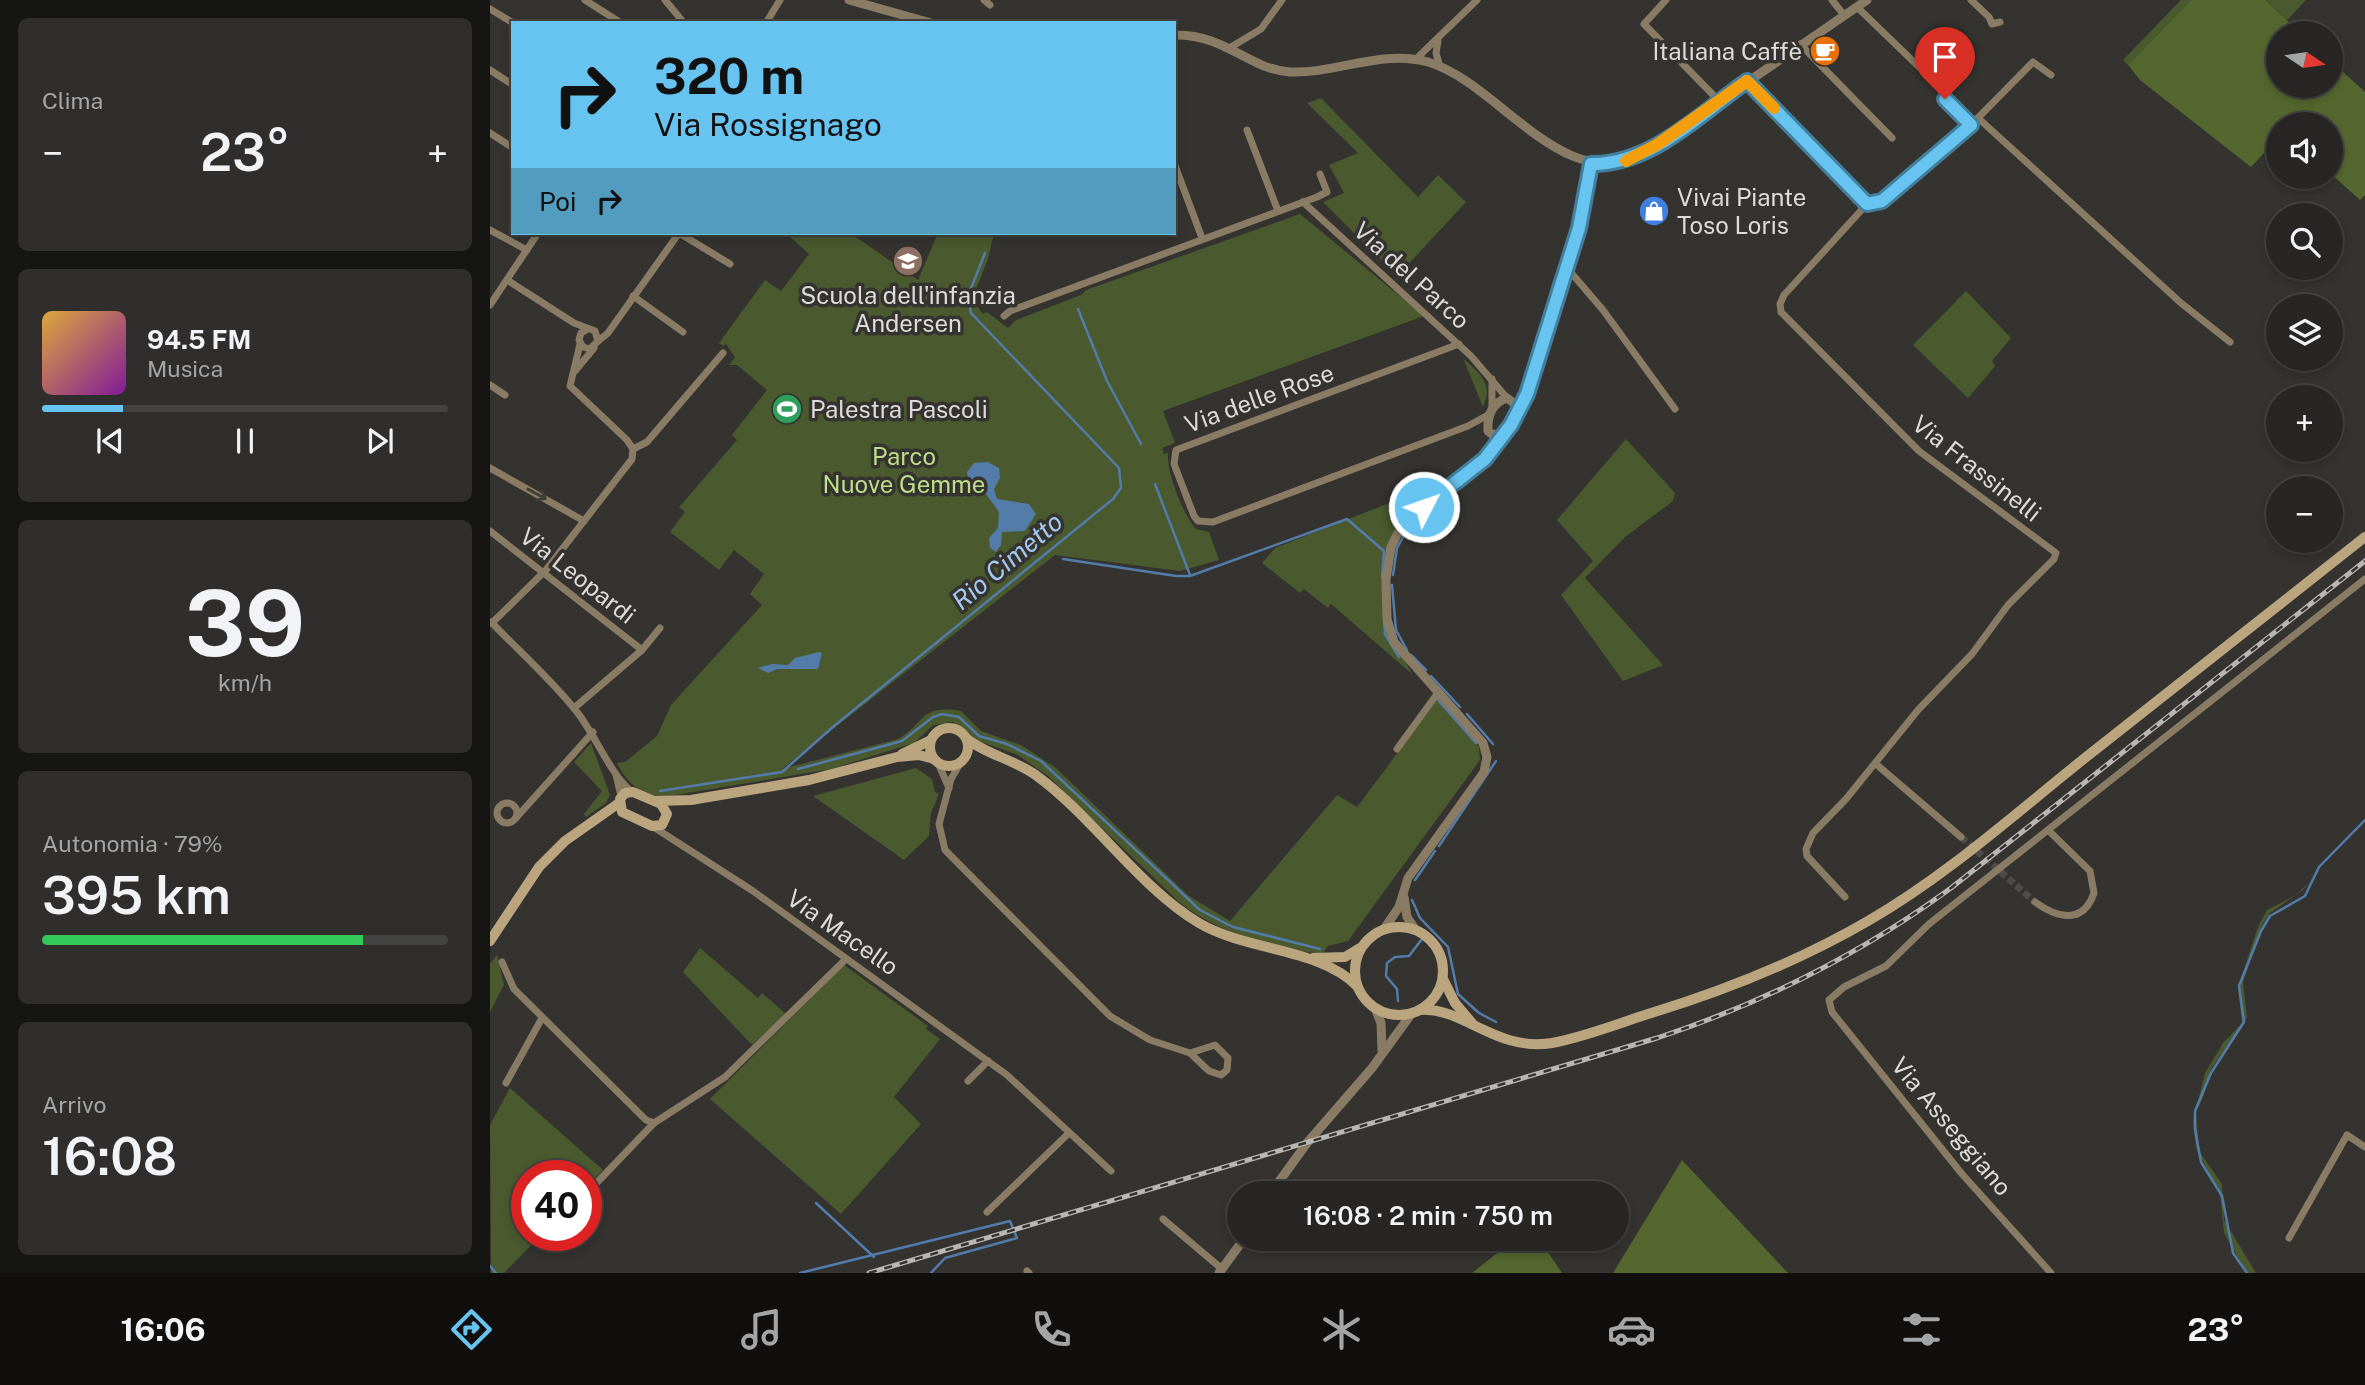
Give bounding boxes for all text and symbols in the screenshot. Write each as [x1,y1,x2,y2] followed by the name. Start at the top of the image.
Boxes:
[2266,21,2343,98] north arrow
[2266,21,2343,553] map controls
[1915,27,1975,99] pin
[1808,34,1842,68] cafe icon: Italiana Caffè
[1652,37,1802,65] place label: Italiana Caffè
[1926,38,1964,76] icon: arrive
[654,47,804,105] text: 320 m
[539,49,630,140] icon: right
[42,87,103,114] text: Clima
[654,106,882,143] text: Via Rossignago
[2266,112,2343,189] button: sound
[200,122,290,183] text: 23°
[42,131,63,176] text: −
[427,131,448,176] text: +
[590,182,628,220] icon: right
[1677,183,1806,239] place label: Vivai Piante Toso Loris
[539,186,576,217] text: Poi
[1637,194,1671,228] shop icon: Vivai Piante Toso Loris
[2266,203,2343,280] button: search
[1348,216,1476,334] street label: Via del Parco
[891,244,925,278] school or university icon: Scuola dell'infanzia Andersen
[800,281,1016,337] place label: Scuola dell'infanzia Andersen
[2266,294,2343,371] button: layers
[147,324,251,355] text: 94.5 FM
[147,355,223,382] text: Musica
[1181,358,1337,438] street label: Via delle Rose
[2266,385,2343,462] button: +
[770,392,804,426] sports icon: Palestra Pascoli
[810,395,988,423] place label: Palestra Pascoli
[1907,409,2047,527] street label: Via Frassinelli
[91,422,129,460] icon: previous
[226,422,264,460] icon: pause
[361,422,399,460] icon: next
[823,442,985,498] park label: Parco Nuove Gemme
[1387,470,1461,544] position arrow
[2266,476,2343,553] button: −
[527,487,547,501] one-way arrow
[946,506,1068,616] water label: Rio Cimetto
[515,521,641,629] street label: Via Leopardi
[185,570,305,676] text: 39
[218,669,272,696] text: km/h
[42,830,223,857] text: Autonomia · 79%
[42,865,231,926] text: 395 km
[782,883,904,981] street label: Via Macello
[1886,1051,2018,1201] street label: Via Asseggiano
[42,1091,106,1118] text: Arrivo
[42,1126,177,1187] text: 16:08
[511,1160,602,1251] speed limit sign: 40
[1303,1200,1553,1231] text: 16:08 · 2 min · 750 m
[447,1305,496,1354] icon: directions
[737,1305,786,1354] icon: music
[1027,1305,1076,1354] icon: phone
[1317,1305,1366,1354] icon: climate
[1607,1305,1656,1354] icon: car
[1897,1305,1946,1354] icon: filters
[121,1311,206,1348] text: 16:06
[2188,1311,2244,1348] text: 23°

